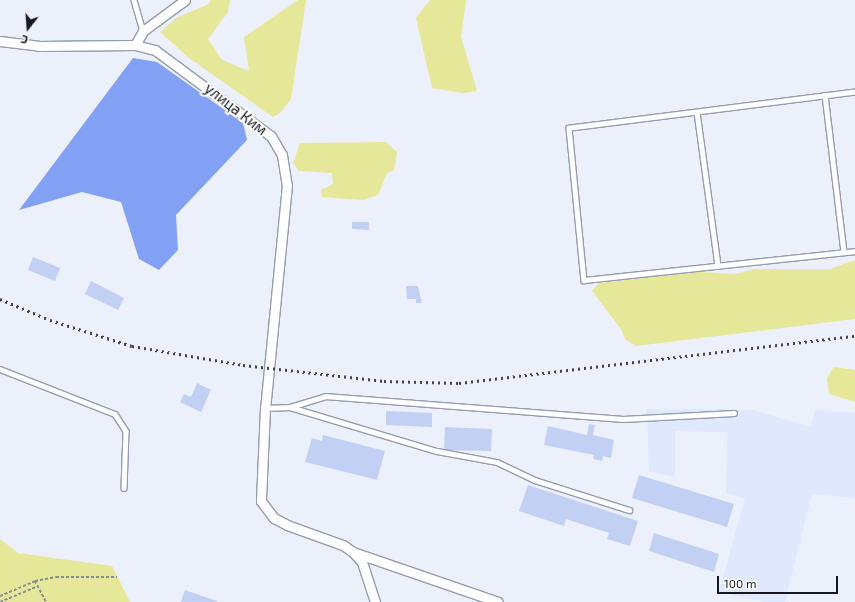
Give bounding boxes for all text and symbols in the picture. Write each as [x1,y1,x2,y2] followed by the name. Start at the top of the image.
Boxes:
[8,8,48,48] north arrow
[19,33,29,47] text: С
[201,79,271,139] street label: улица Ким
[719,568,840,594] scale bar
[724,576,756,590] text: 100 m

